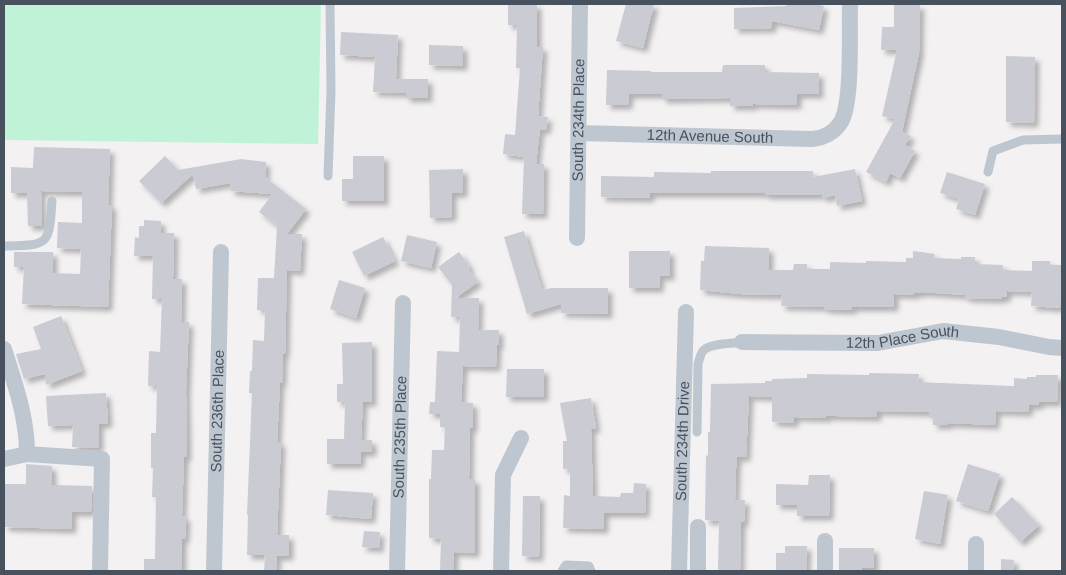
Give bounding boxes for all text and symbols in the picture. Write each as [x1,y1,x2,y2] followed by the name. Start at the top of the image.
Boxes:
[569,59,587,181] street label: South 234th Place
[646,126,773,146] street label: 12th Avenue South
[846,322,960,351] street label: 12th Place South
[207,350,227,473] street label: South 236th Place
[390,376,409,499] street label: South 235th Place
[672,381,692,501] street label: South 234th Drive

